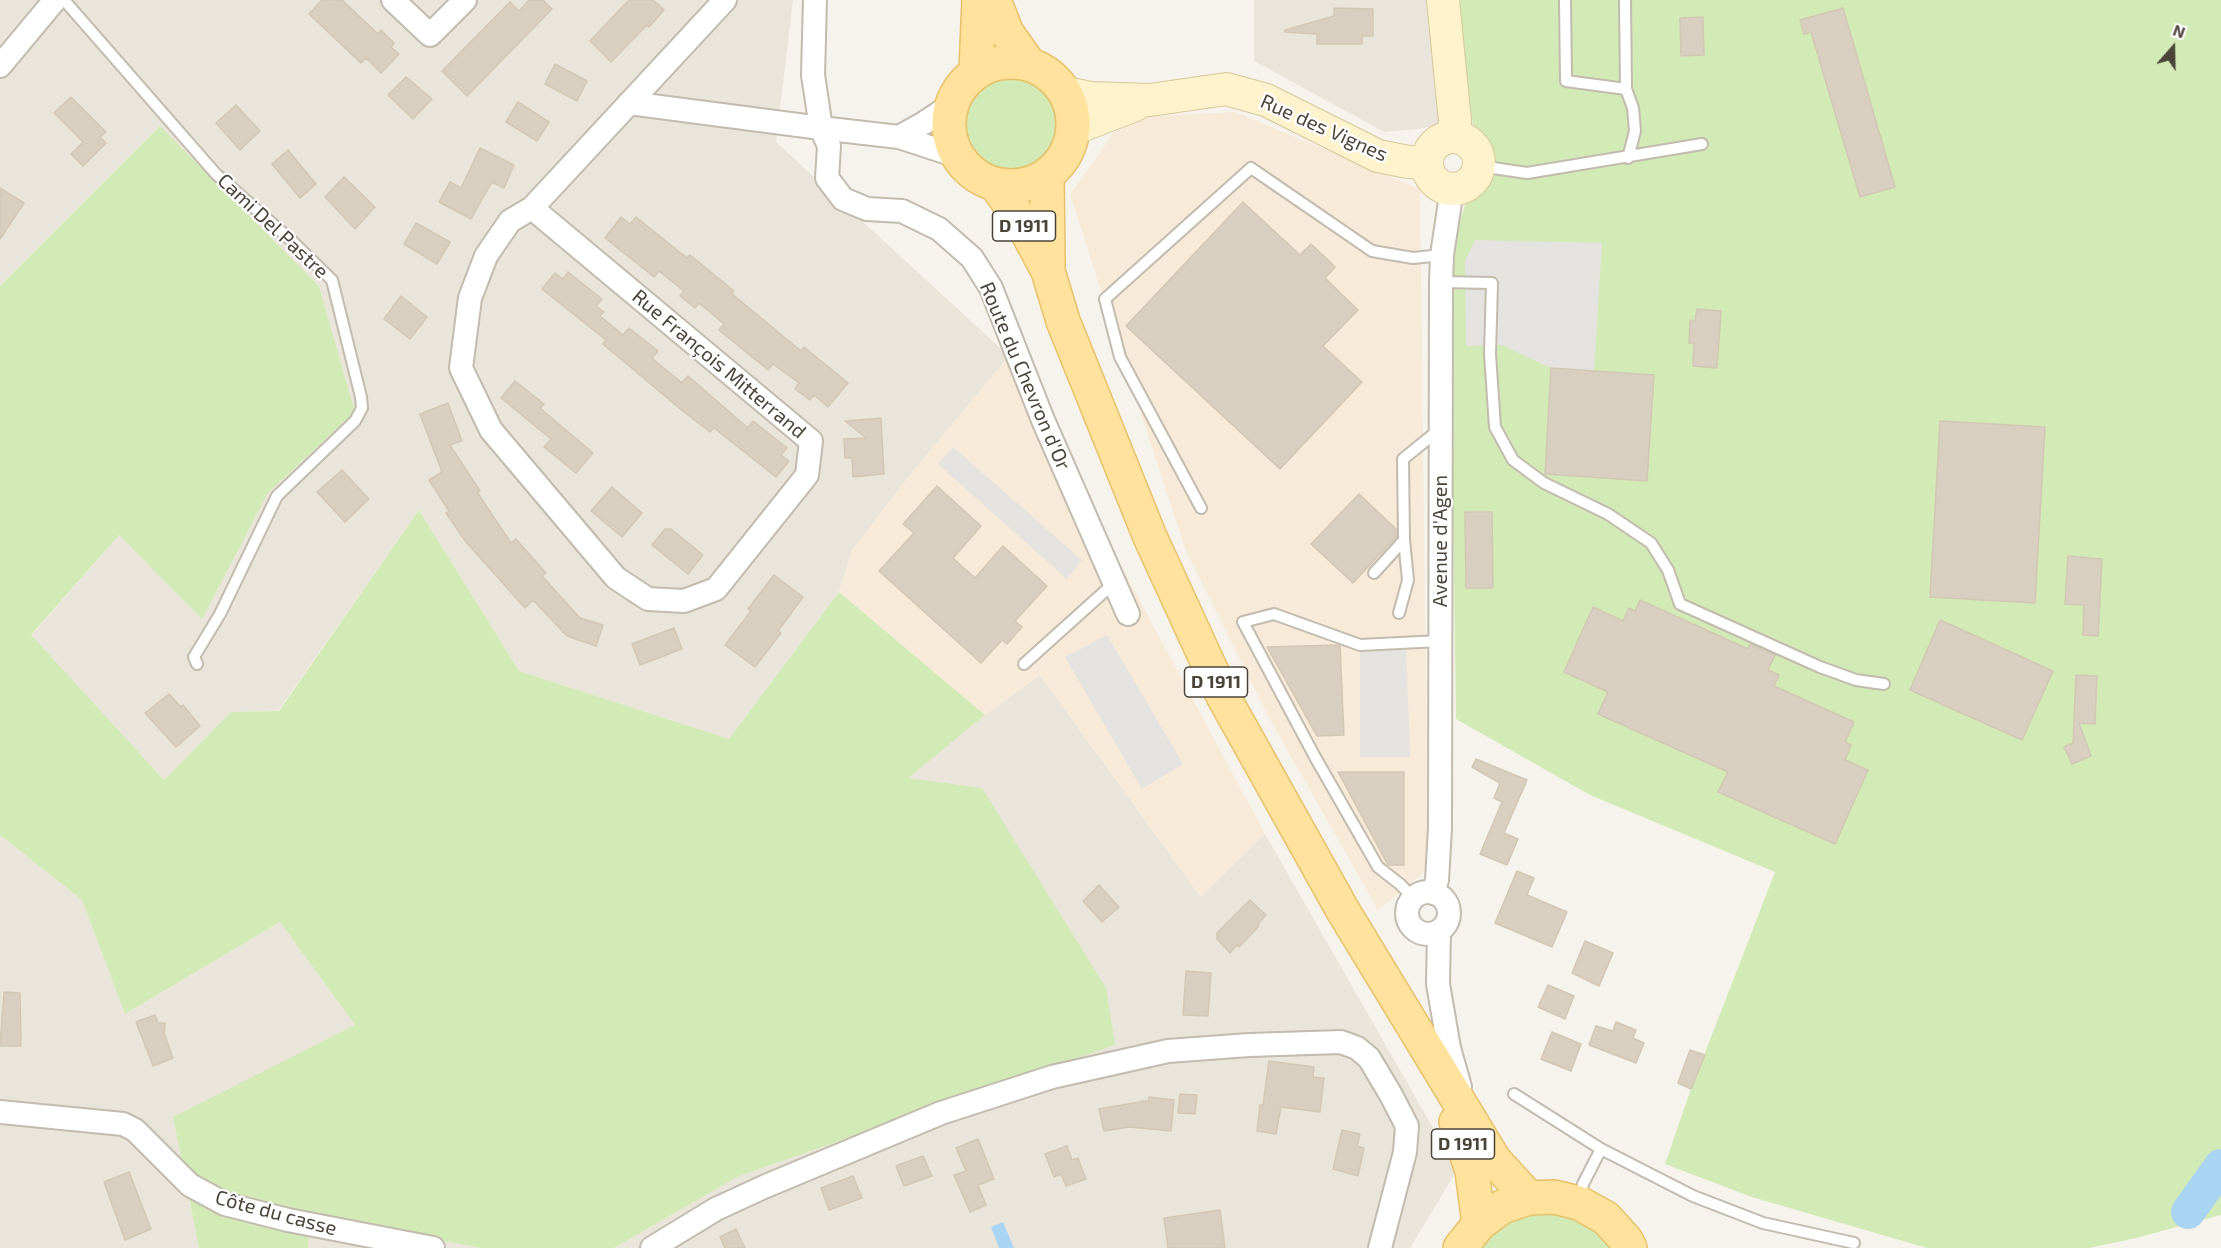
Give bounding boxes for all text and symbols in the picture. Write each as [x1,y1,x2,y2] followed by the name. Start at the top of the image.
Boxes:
[2143,18,2203,78] north arrow
[2171,20,2188,42] text: N
[1257,89,1391,167] street label: Rue des Vignes
[213,169,333,283] street label: Cami Del Pastre
[992,211,1056,241] road number: D 1911
[975,278,1075,474] street label: Route du Chevron d'Or
[627,284,811,444] street label: Rue François Mitterrand
[1428,475,1452,607] street label: Avenue d'Agen
[1184,667,1248,697] road number: D 1911
[1432,1129,1494,1159] road number: D 1911
[213,1185,339,1241] street label: Côte du casse

